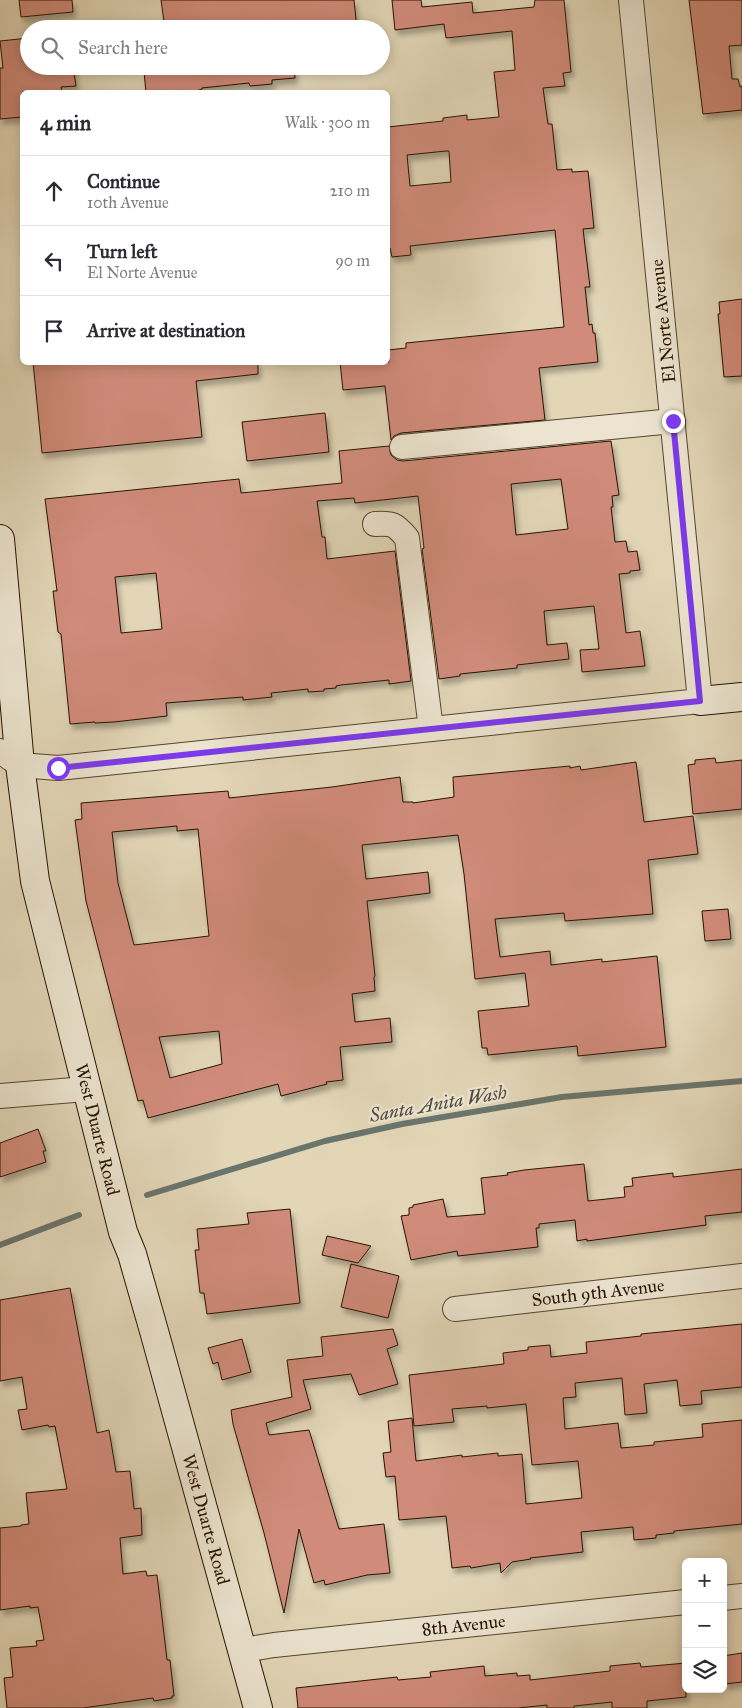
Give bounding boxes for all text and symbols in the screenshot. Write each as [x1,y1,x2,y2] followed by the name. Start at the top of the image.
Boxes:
[20,20,390,75] search box
[38,34,66,62] icon: search
[78,36,168,59] text: Search here
[40,110,91,136] text: 4 min
[285,113,370,132] text: Walk · 300 m
[87,170,160,193] text: Continue
[40,177,68,205] icon: ahead
[330,181,370,200] text: 210 m
[87,193,169,212] text: 10th Avenue
[87,240,157,263] text: Turn left
[40,247,68,275] icon: left
[335,251,370,270] text: 90 m
[646,258,680,384] street label: El Norte Avenue
[87,263,197,282] text: El Norte Avenue
[40,317,68,345] icon: arrive
[87,319,245,342] text: Arrive at destination
[662,410,685,433] route end
[47,757,70,780] route start
[70,1061,124,1198] street label: West Duarte Road
[367,1080,509,1127] water label: Santa Anita Wash
[530,1274,666,1311] street label: South 9th Avenue
[177,1451,235,1587] street label: West Duarte Road
[682,1558,727,1693] map controls
[682,1558,727,1603] button: +
[682,1603,727,1648] button: −
[421,1610,506,1641] street label: 8th Avenue
[682,1648,727,1693] button: layers

